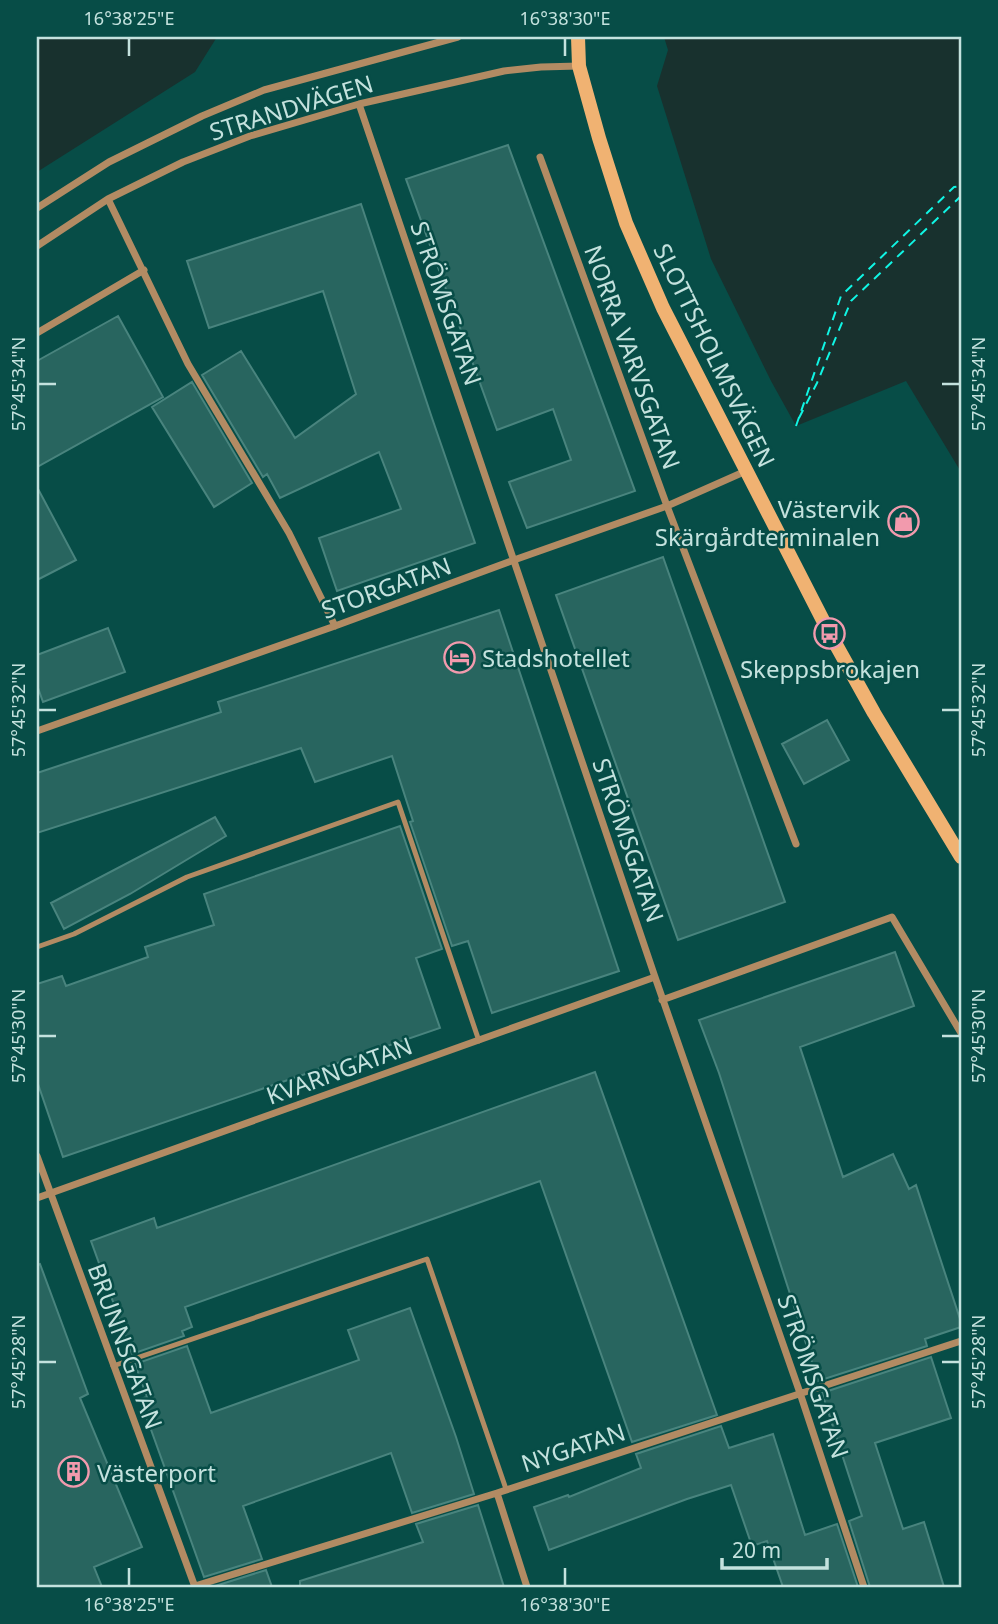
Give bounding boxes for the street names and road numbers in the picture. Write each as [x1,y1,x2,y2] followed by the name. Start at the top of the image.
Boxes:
[205,66,377,148] street label: STRANDVÄGEN
[403,217,491,389] street label: STRÖMSGATAN
[646,238,784,472] street label: SLOTTSHOLMSVÄGEN
[577,240,689,474] street label: NORRA VARVSGATAN
[316,548,456,626] street label: STORGATAN
[585,754,673,926] street label: STRÖMSGATAN
[261,1028,417,1112] street label: KVARNGATAN
[81,1259,171,1433] street label: BRUNNSGATAN
[770,1290,858,1462] street label: STRÖMSGATAN
[517,1415,629,1479] street label: NYGATAN

